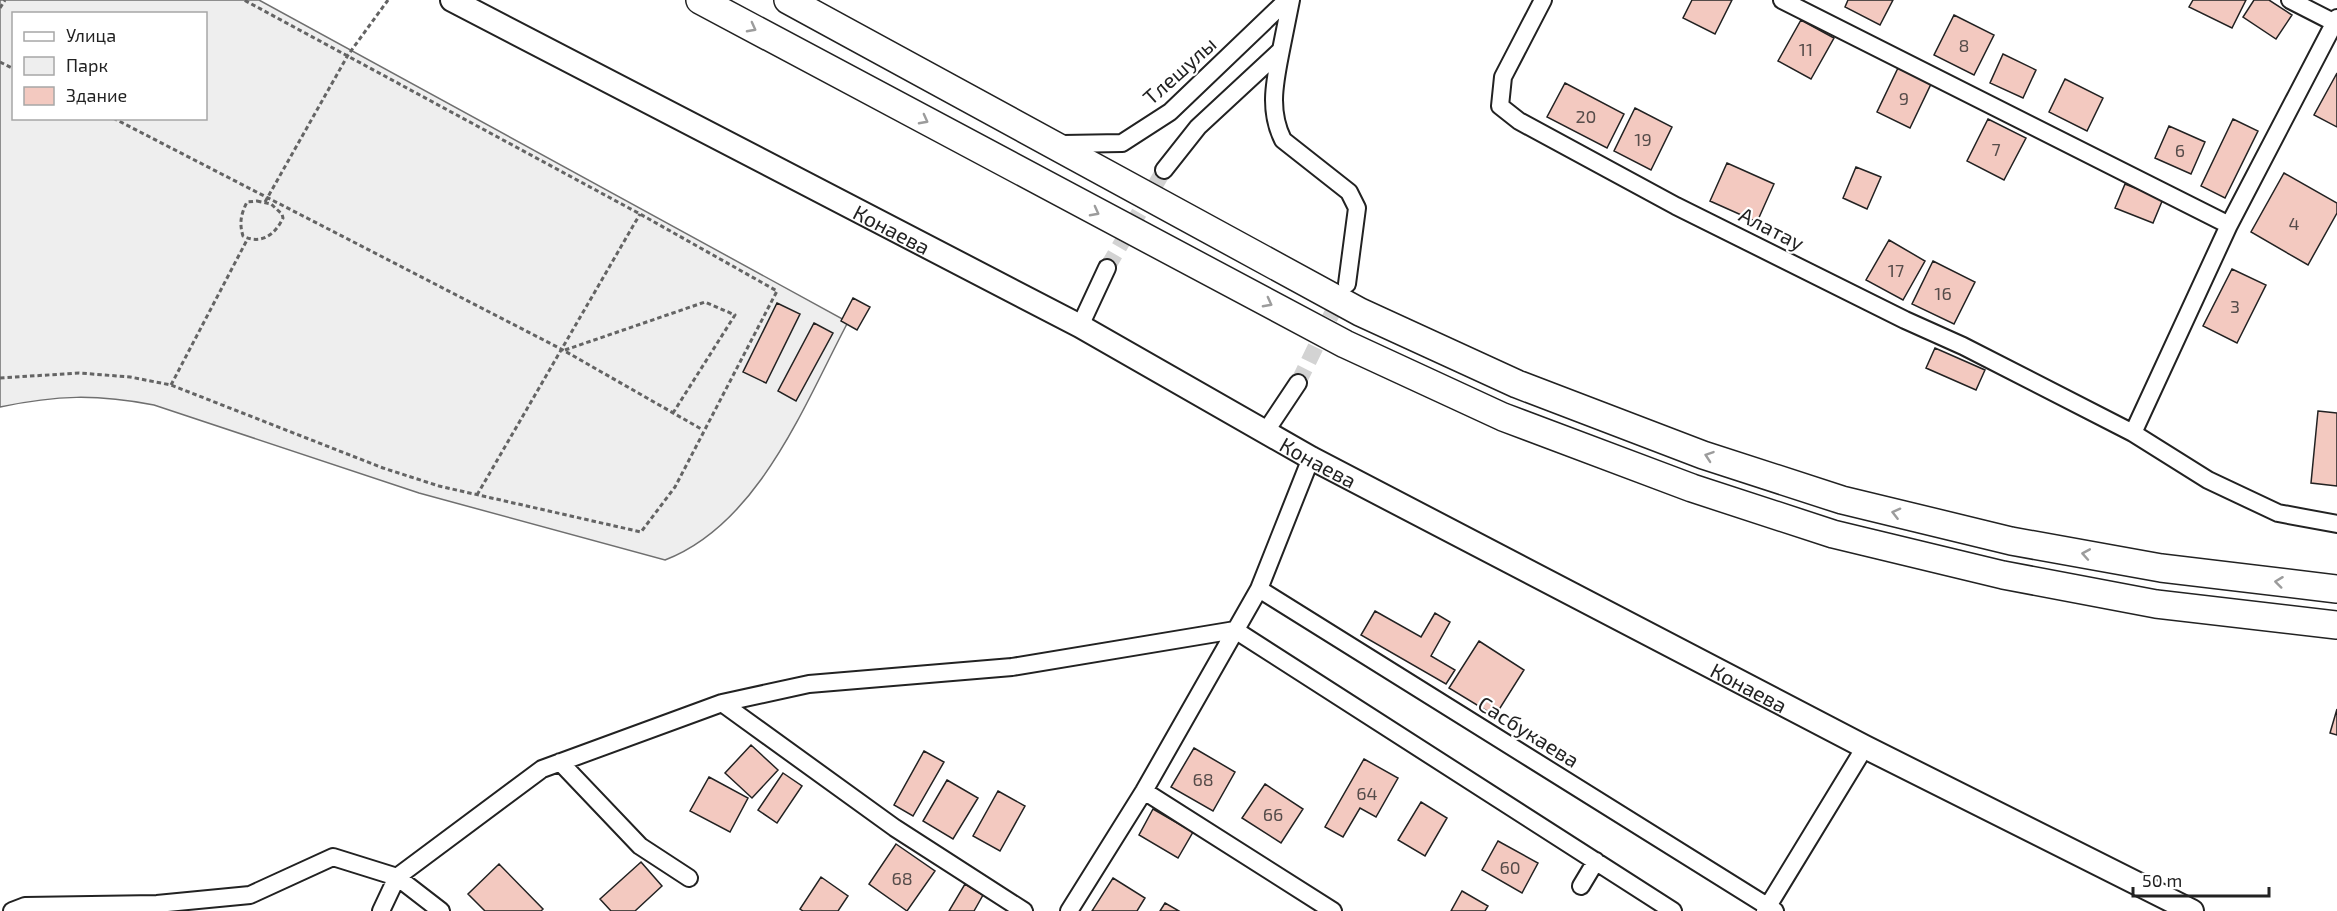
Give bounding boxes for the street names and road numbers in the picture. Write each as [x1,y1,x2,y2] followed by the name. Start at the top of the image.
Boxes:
[1137,31,1221,110] street label: Тлешулы
[850,198,935,259] street label: Конаева
[1735,201,1809,256] street label: Алатау
[1276,431,1361,492] street label: Конаева
[1707,656,1792,717] street label: Конаева
[1473,690,1584,773] street label: Сасбукаева

